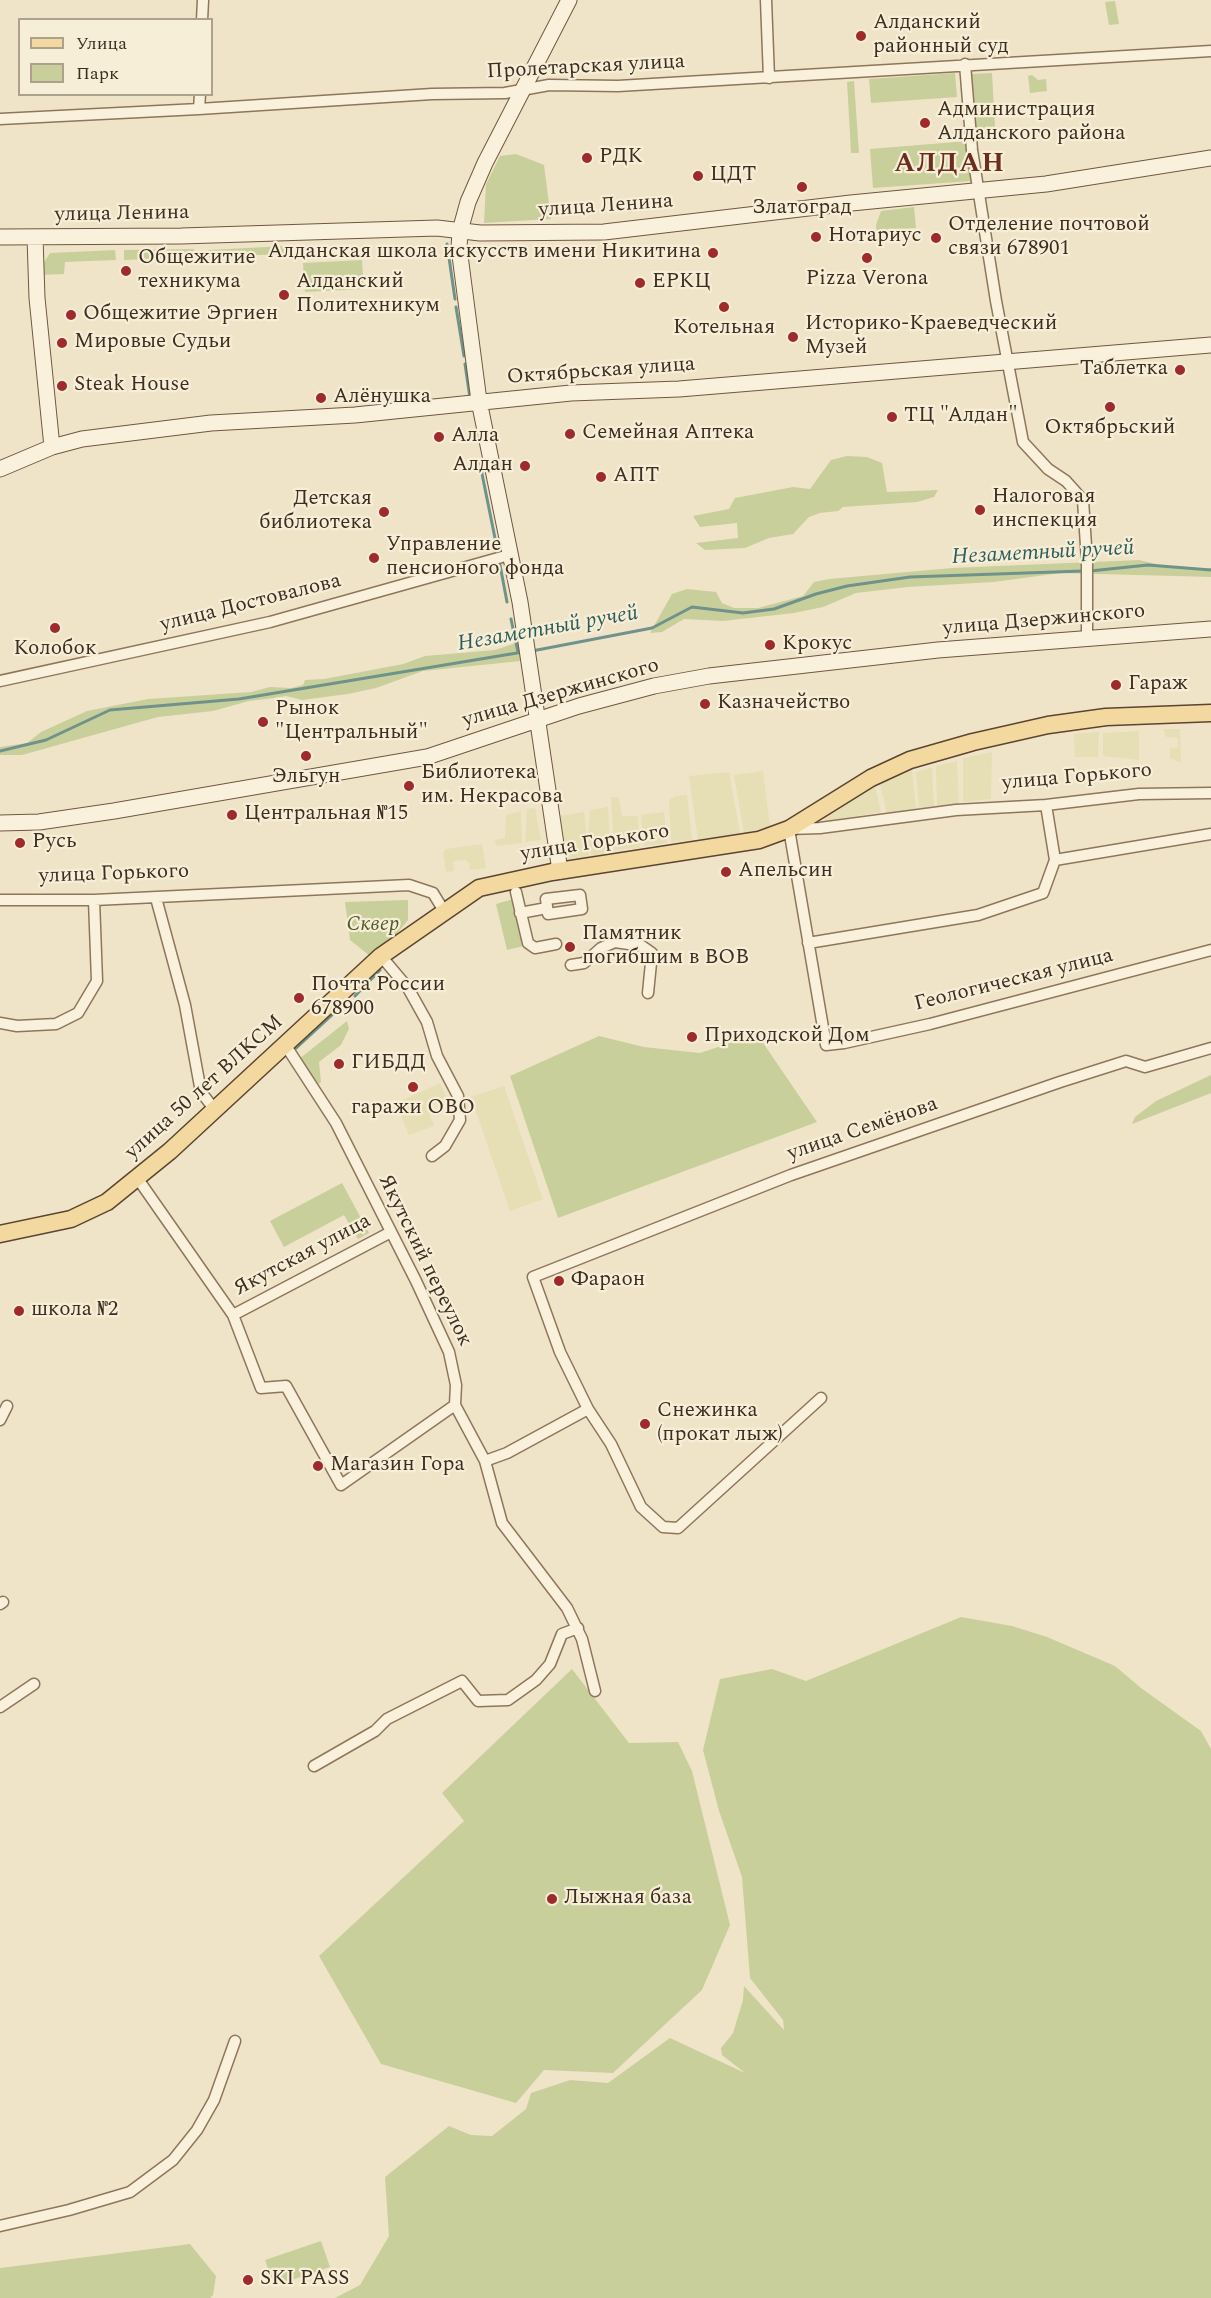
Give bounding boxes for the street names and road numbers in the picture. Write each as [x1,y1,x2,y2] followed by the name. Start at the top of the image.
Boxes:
[486,50,686,86] street label: Пролетарская улица
[538,190,674,224] street label: улица Ленина
[54,201,190,229] street label: улица Ленина
[506,353,696,391] street label: Октябрьская улица
[158,569,344,639] street label: улица Достовалова
[942,600,1146,642] street label: улица Дзержинского
[460,654,662,734] street label: улица Дзержинского
[1001,759,1153,797] street label: улица Горького
[519,820,671,868] street label: улица Горького
[38,860,190,890] street label: улица Горького
[912,944,1116,1018] street label: Геологическая улица
[121,1010,289,1166] street label: улица 50 лет ВЛКСМ
[784,1092,942,1168] street label: улица Семёнова
[371,1171,477,1351] street label: Якутский переулок
[230,1209,376,1303] street label: Якутская улица

